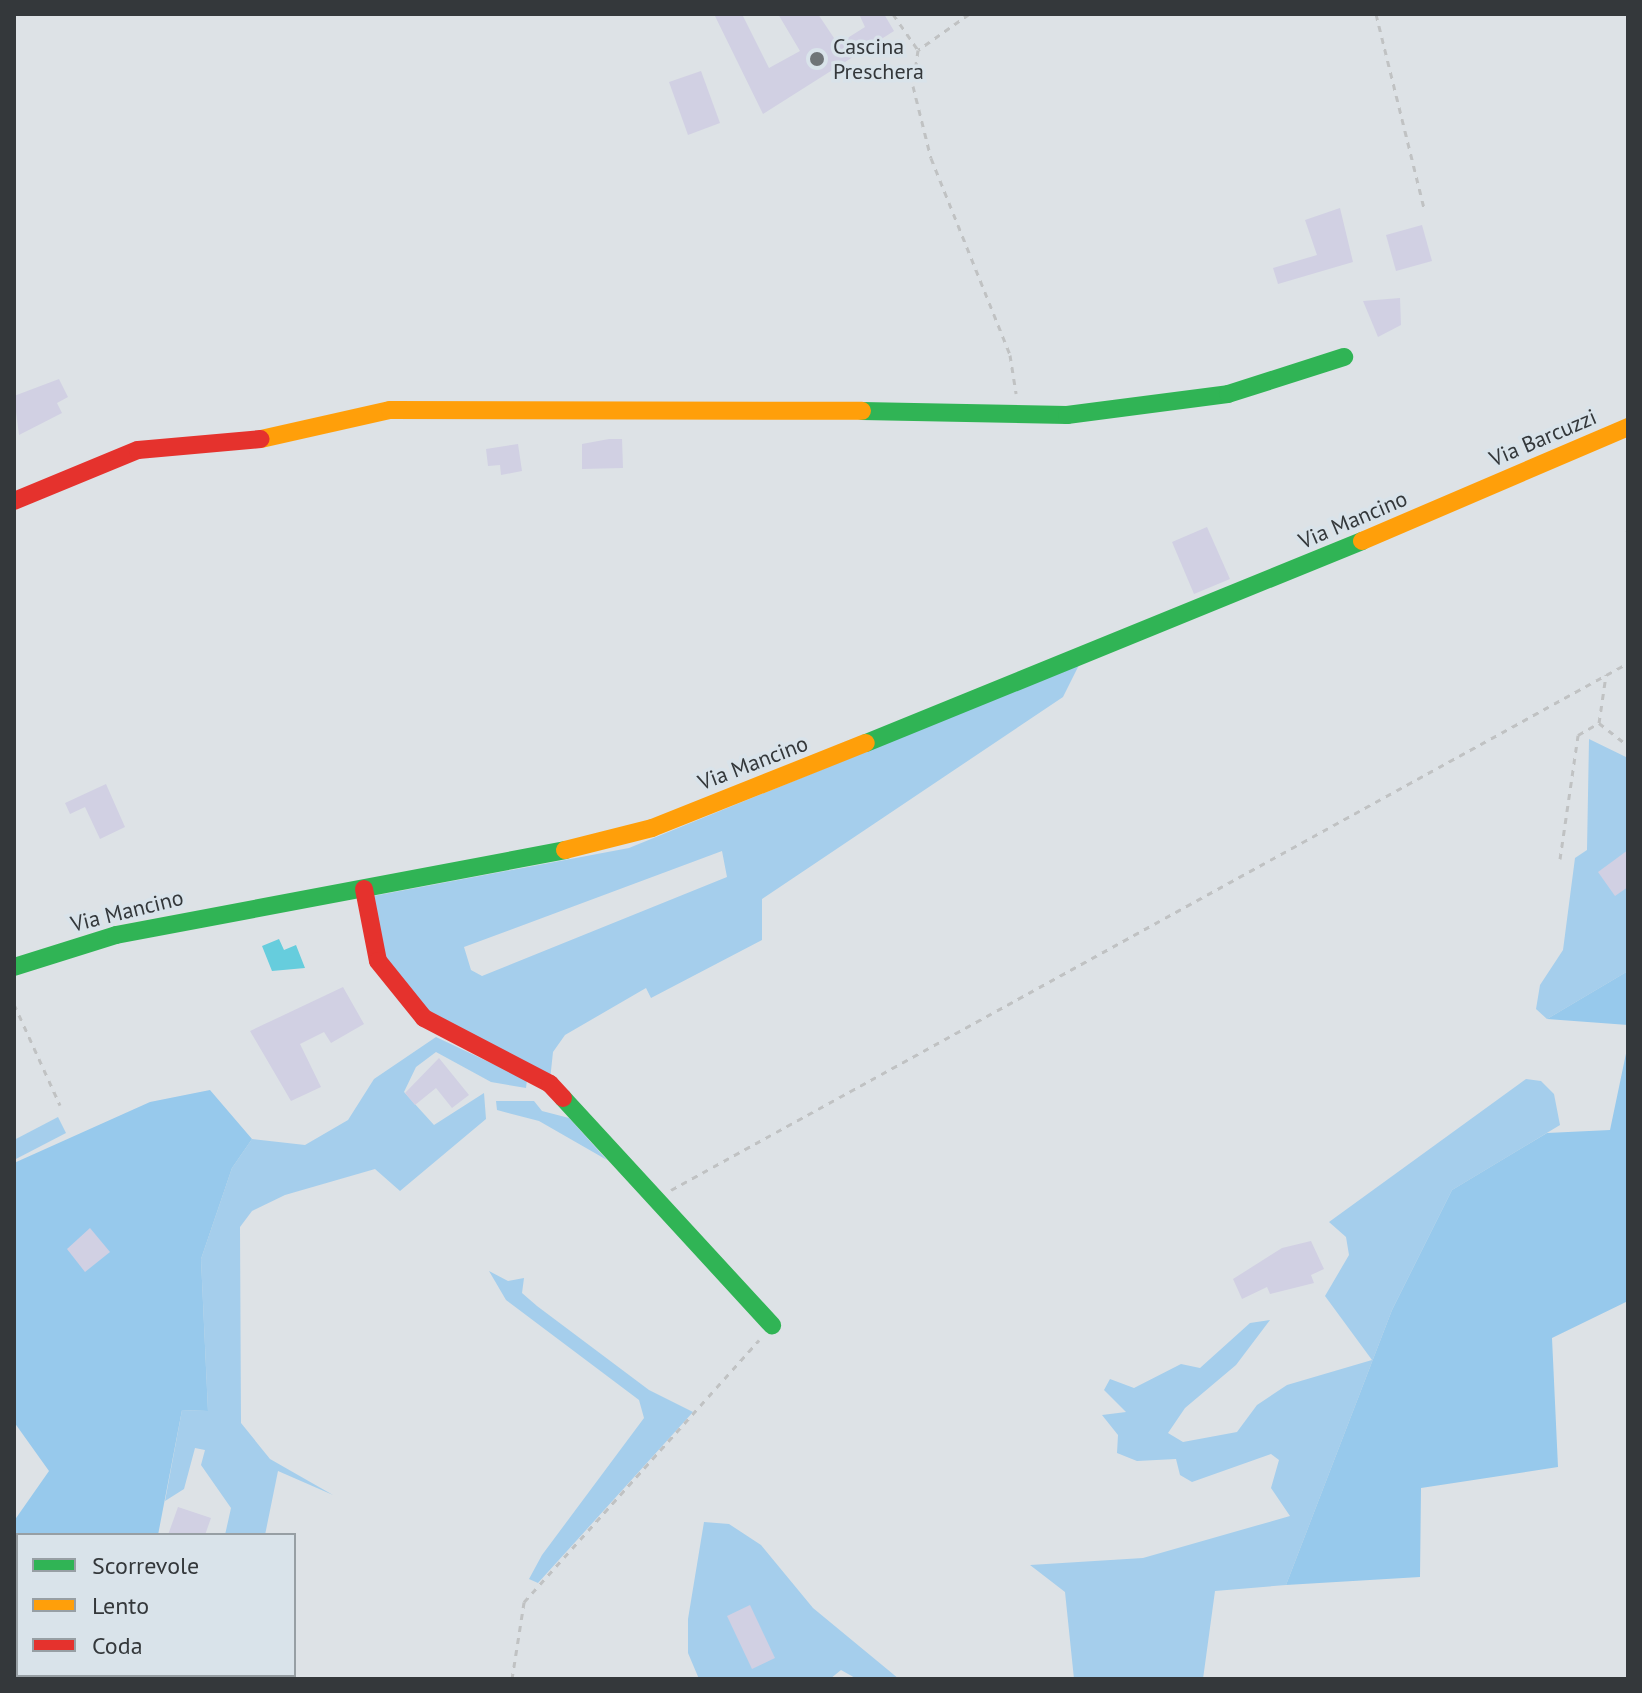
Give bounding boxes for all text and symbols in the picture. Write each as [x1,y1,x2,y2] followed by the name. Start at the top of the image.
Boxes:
[833,33,924,84] place label: Cascina Preschera
[808,50,826,68] marker: Cascina Preschera
[1485,404,1601,472] street label: Via Barcuzzi
[1295,485,1411,555] street label: Via Mancino
[695,730,811,796] street label: Via Mancino
[68,884,186,938] street label: Via Mancino
[16,1533,296,1677] legend
[92,1550,199,1581] text: Scorrevole
[92,1590,149,1621] text: Lento
[92,1630,143,1661] text: Coda

